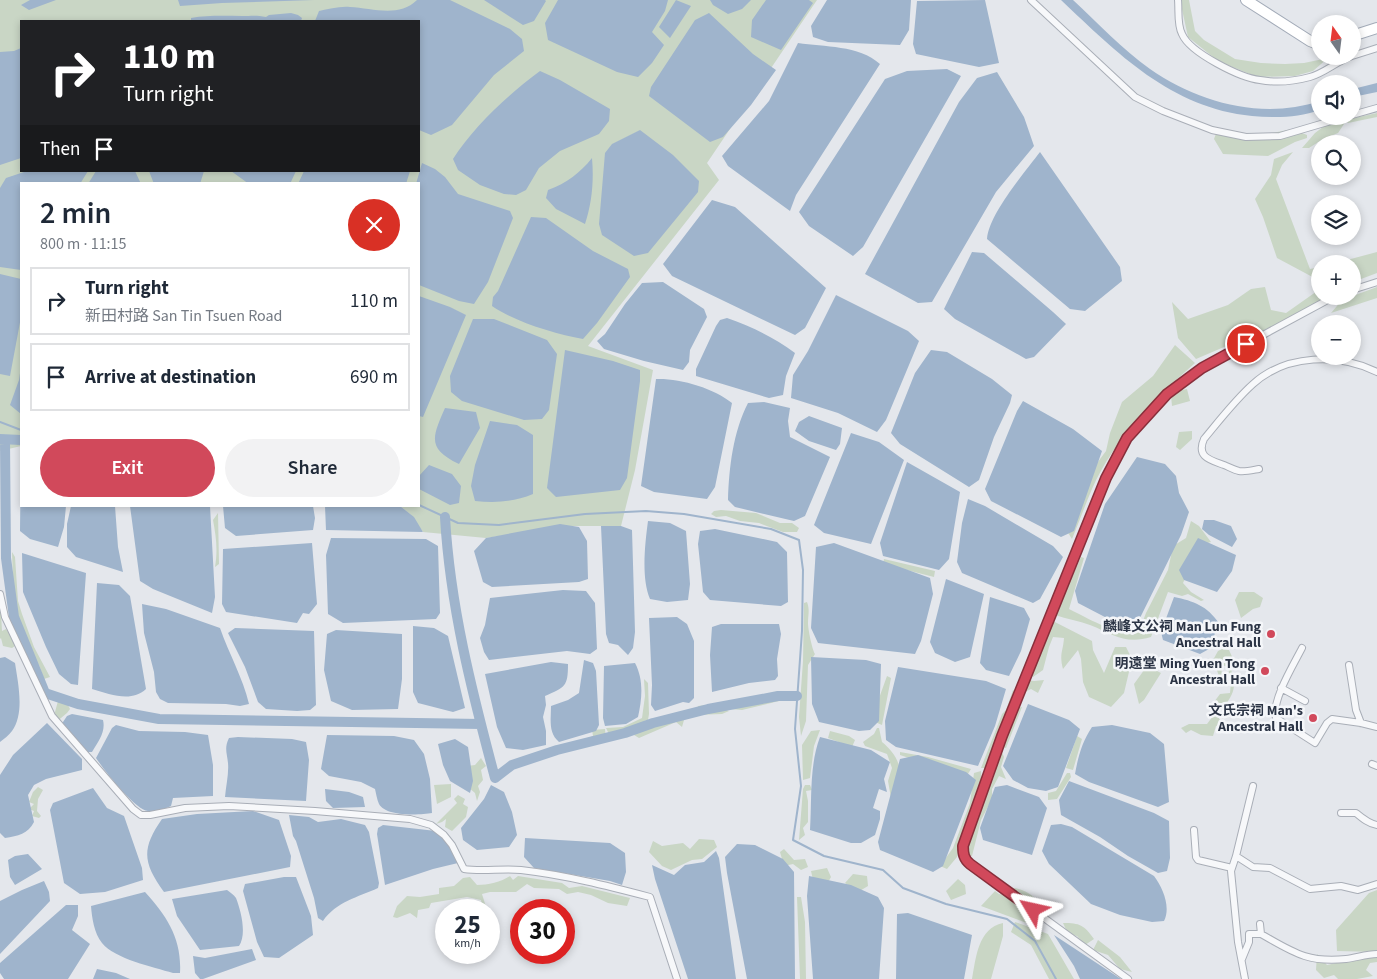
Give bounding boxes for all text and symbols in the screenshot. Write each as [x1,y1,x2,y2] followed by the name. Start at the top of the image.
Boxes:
[1311,15,1361,65] north arrow
[1311,15,1361,365] map controls
[123,32,215,82] text: 110 m
[40,40,105,105] icon: right
[1311,75,1361,125] button: sound
[123,78,213,110] text: Turn right
[90,135,118,163] icon: arrive
[1311,135,1361,185] button: search
[40,136,80,163] text: Then
[40,192,111,235] text: 2 min
[1311,195,1361,245] button: layers
[348,199,400,251] button: close
[40,233,127,255] text: 800 m · 11:15
[1311,255,1361,305] button: +
[85,275,169,302] text: Turn right
[42,287,70,315] icon: right
[350,288,398,315] text: 110 m
[85,305,283,327] text: 新田村路 San Tin Tsuen Road
[1311,315,1361,365] button: −
[1225,323,1267,365] pin
[1232,330,1260,358] icon: arrive
[42,363,70,391] icon: arrive
[85,364,256,391] text: Arrive at destination
[350,364,398,391] text: 690 m
[40,439,215,497] button: Exit
[225,439,400,497] button: Share
[1103,617,1262,653] place label: 麟峰文公祠 Man Lun Fung Ancestral Hall
[1265,628,1277,640] marker: 麟峰文公祠 Man Lun Fung Ancestral Hall
[1115,654,1256,690] place label: 明遠堂 Ming Yuen Tong Ancestral Hall
[1259,665,1271,677] marker: 明遠堂 Ming Yuen Tong Ancestral Hall
[1208,701,1303,737] place label: 文氏宗祠 Man's Ancestral Hall
[1307,712,1319,724] marker: 文氏宗祠 Man's Ancestral Hall
[1006,883,1058,935] position arrow
[510,899,575,964] speed limit sign: 30
[454,907,481,943] text: 25
[454,935,481,952] text: km/h

